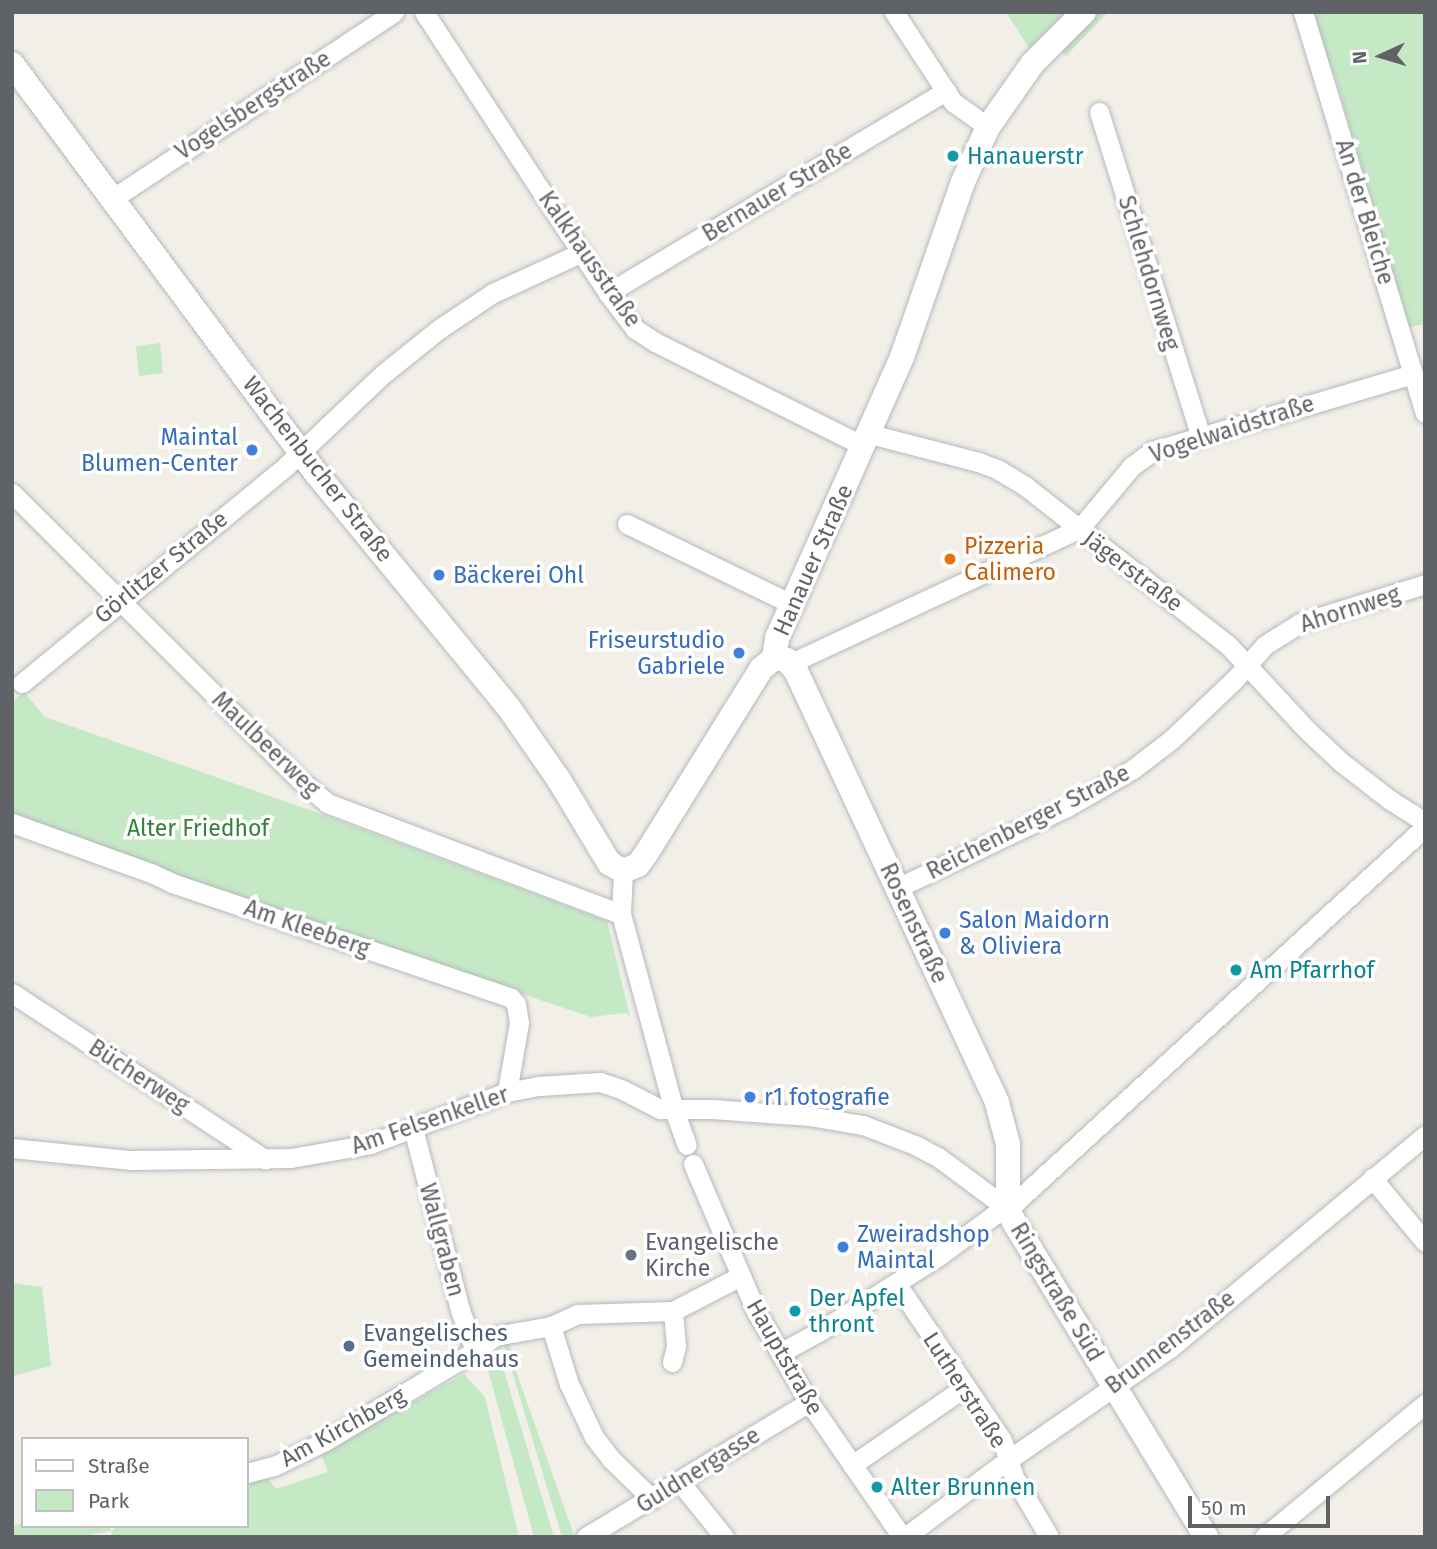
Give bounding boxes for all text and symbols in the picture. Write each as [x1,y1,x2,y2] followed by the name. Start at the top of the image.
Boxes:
[1346,21,1416,91] north arrow
[170,45,336,165] street label: Vogelsbergstraße
[1348,50,1371,65] text: N
[697,136,857,248] street label: Bernauer Straße
[1330,136,1400,288] street label: An der Bleiche
[967,142,1084,170] place label: Hanauerstr
[945,148,961,164] marker: Hanauerstr
[533,186,647,332] street label: Kalkhausstraße
[1112,192,1186,354] street label: Schlehdornweg
[237,371,399,567] street label: Wachenbucher Straße
[1146,389,1318,469] street label: Vogelwaidstraße
[81,423,238,477] place label: Maintal Blumen-Center
[244,442,260,458] marker: Maintal Blumen-Center
[767,480,859,640] street label: Hanauer Straße
[89,505,233,629] street label: Görlitzer Straße
[1078,525,1188,617] street label: Jägerstraße
[964,532,1056,586] place label: Pizzeria Calimero
[942,551,958,567] marker: Pizzeria Calimero
[453,561,584,589] place label: Bäckerei Ohl
[431,567,447,583] marker: Bäckerei Ohl
[1297,580,1403,638] street label: Ahornweg
[588,626,725,680] place label: Friseurstudio Gabriele
[731,645,747,661] marker: Friseurstudio Gabriele
[206,686,326,802] street label: Maulbeerweg
[922,759,1134,885] street label: Reichenberger Straße
[127,814,269,842] park label: Alter Friedhof
[874,858,954,988] street label: Rosenstraße
[241,894,373,962] street label: Am Kleeberg
[959,906,1110,960] place label: Salon Maidorn & Oliviera
[937,925,953,941] marker: Salon Maidorn & Oliviera
[1250,956,1374,984] place label: Am Pfarrhof
[1228,962,1244,978] marker: Am Pfarrhof
[84,1033,194,1119] street label: Bücherweg
[348,1080,512,1160] street label: Am Felsenkeller
[764,1083,890,1111] place label: r1 fotografie
[742,1089,758,1105] marker: r1 fotografie
[414,1180,470,1300] street label: Wallgraben
[1005,1217,1109,1367] street label: Ringstraße Süd
[857,1220,990,1274] place label: Zweiradshop Maintal
[645,1228,779,1282] place label: Evangelische Kirche
[835,1239,851,1255] marker: Zweiradshop Maintal
[623,1247,639,1263] marker: Evangelische Kirche
[809,1284,905,1338] place label: Der Apfel thront
[1100,1284,1240,1400] street label: Brunnenstraße
[741,1294,829,1420] street label: Hauptstraße
[787,1303,803,1319] marker: Der Apfel thront
[363,1319,519,1373] place label: Evangelisches Gemeindehaus
[917,1327,1013,1453] street label: Lutherstraße
[341,1338,357,1354] marker: Evangelisches Gemeindehaus
[276,1381,410,1473] street label: Am Kirchberg
[631,1421,765,1519] street label: Guldnergasse
[21,1437,248,1528] legend
[88,1453,150,1479] text: Straße
[891,1473,1036,1501] place label: Alter Brunnen
[869,1479,885,1495] marker: Alter Brunnen
[1192,1482,1334,1526] scale bar
[88,1488,129,1514] text: Park
[1201,1495,1247,1521] text: 50 m

